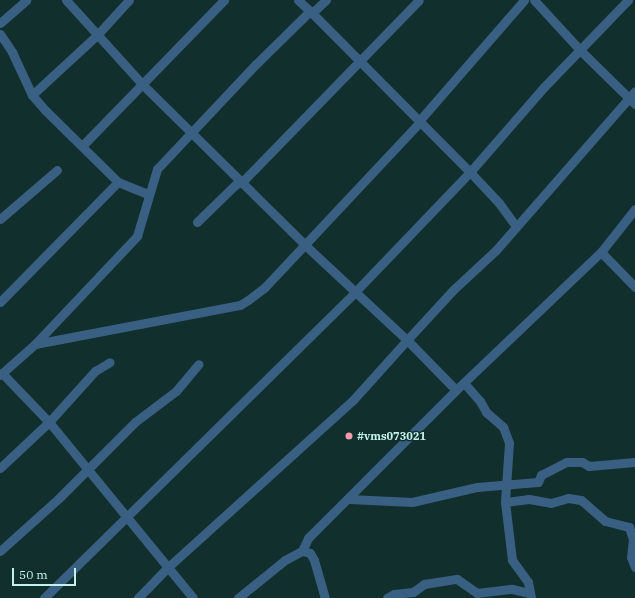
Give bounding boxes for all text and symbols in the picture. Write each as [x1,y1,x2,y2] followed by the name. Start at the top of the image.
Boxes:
[357,429,426,443] place label: #vms073021
[344,431,354,441] marker: #vms073021
[14,560,78,586] scale bar
[19,567,48,582] text: 50 m

